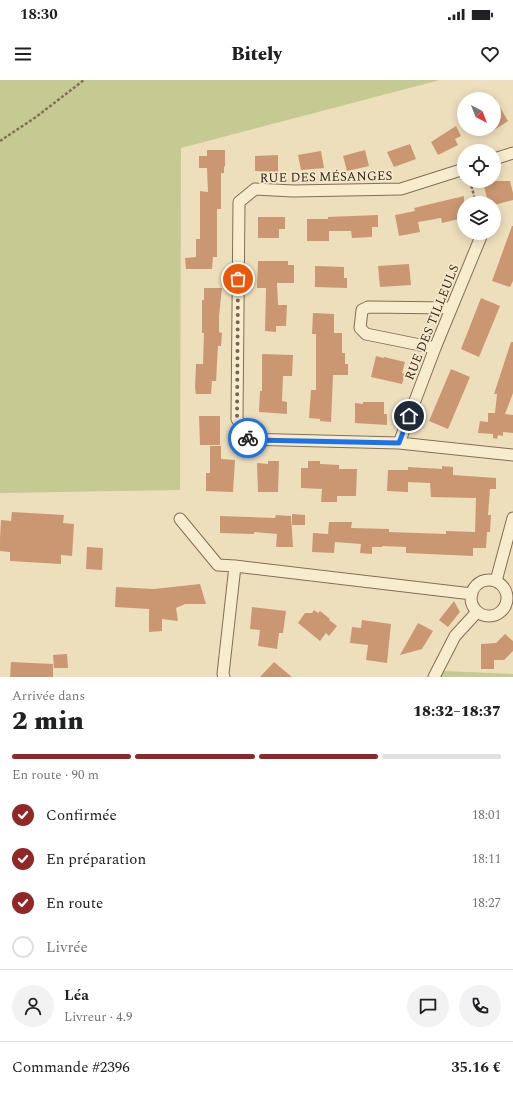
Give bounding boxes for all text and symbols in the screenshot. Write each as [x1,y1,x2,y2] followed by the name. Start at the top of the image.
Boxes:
[20,3,58,26] text: 18:30
[231,41,282,68] text: Bitely
[12,43,34,65] icon: menu
[479,43,501,65] icon: heart
[457,92,501,136] north arrow
[457,92,501,240] map controls
[457,144,501,188] button: locate
[260,166,393,188] street label: RUE DES MÉSANGES
[457,196,501,240] button: layers
[400,261,464,383] street label: RUE DES TILLEULS
[221,262,255,296] pin
[227,268,249,290] icon: bag
[392,399,426,433] pin
[398,405,420,427] icon: home
[228,418,268,458] courier
[237,427,259,449] icon: bike
[12,686,85,706] text: Arrivée dans
[413,700,501,723] text: 18:32–18:37
[12,701,84,741] text: 2 min
[12,765,99,785] text: En route · 90 m
[12,804,34,826] icon: check
[46,804,117,827] text: Confirmée
[472,805,501,825] text: 18:01
[12,848,34,870] icon: check
[46,848,146,871] text: En préparation
[472,849,501,869] text: 18:11
[12,892,34,914] icon: check
[46,892,103,915] text: En route
[472,893,501,913] text: 18:27
[46,936,88,959] text: Livrée
[64,984,89,1007] text: Léa
[12,985,54,1027] button: person
[407,985,449,1027] button: chat
[459,985,501,1027] button: phone
[64,1007,132,1027] text: Livreur · 4.9
[12,1056,130,1079] text: Commande #2396
[451,1056,501,1079] text: 35.16 €

